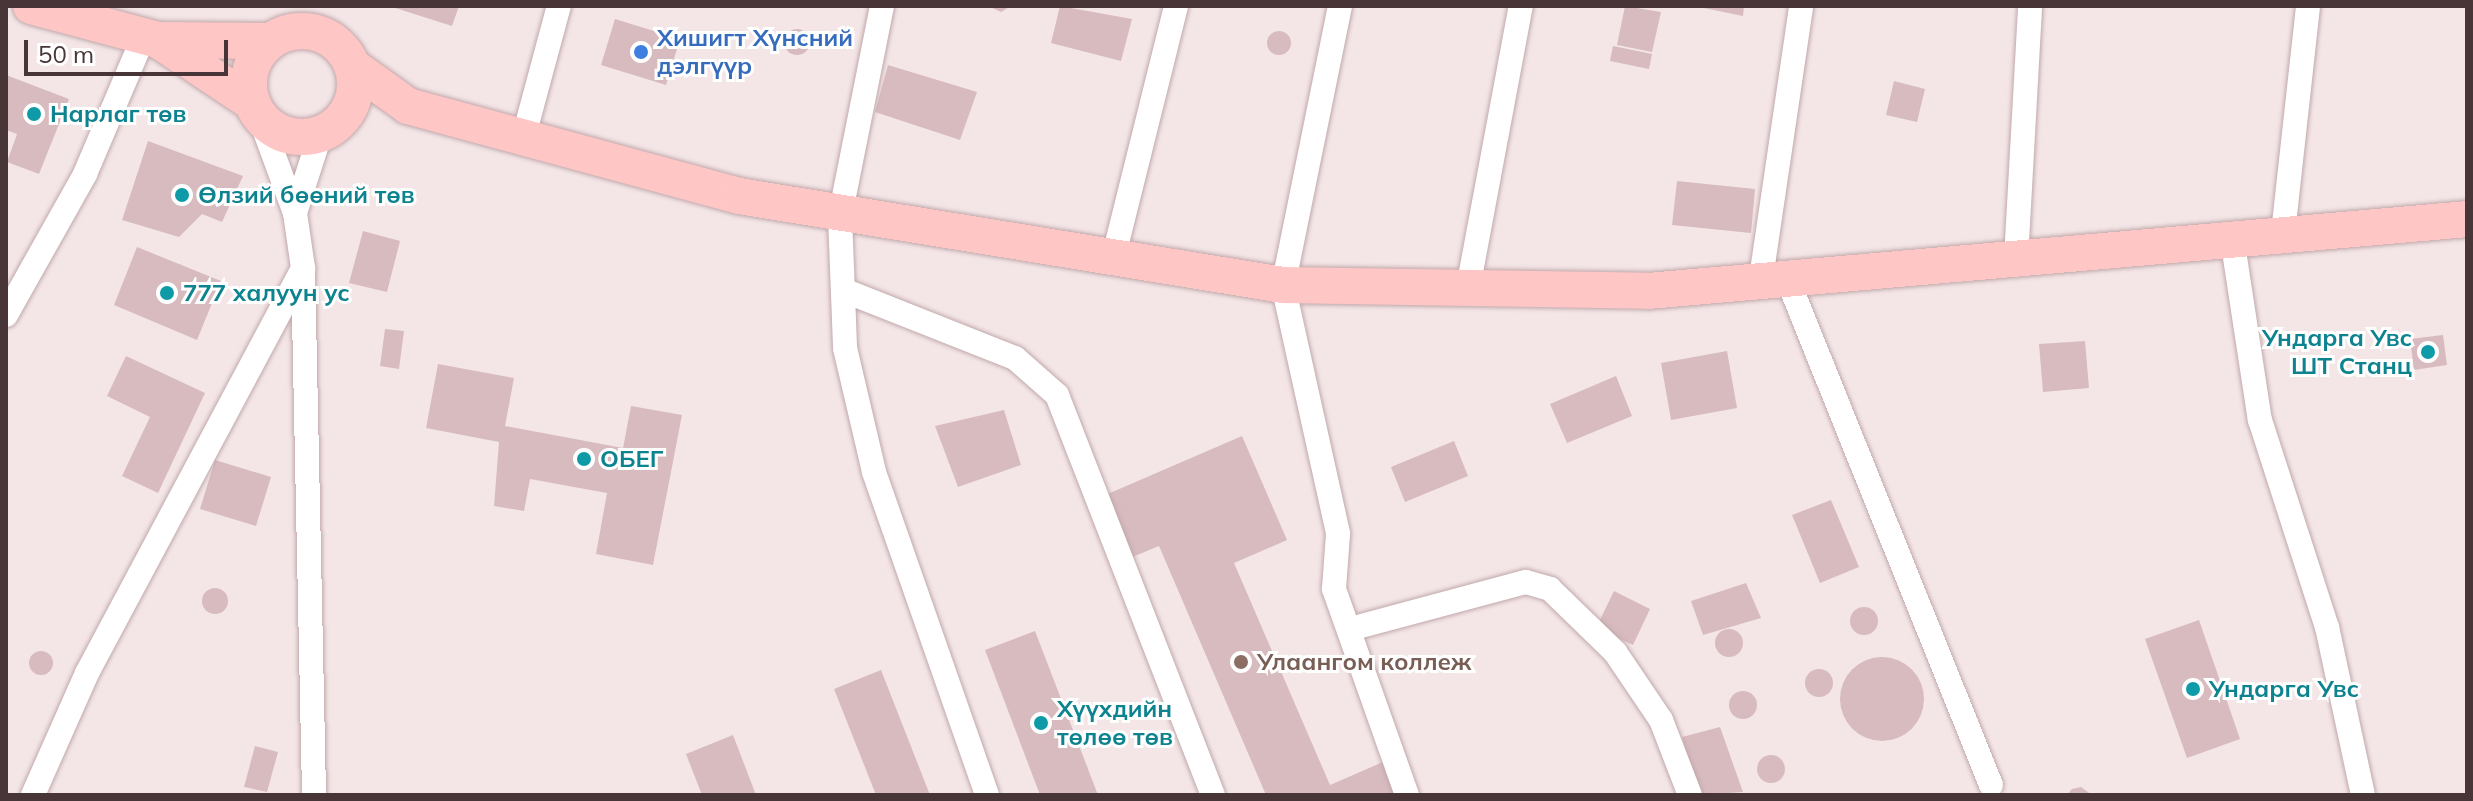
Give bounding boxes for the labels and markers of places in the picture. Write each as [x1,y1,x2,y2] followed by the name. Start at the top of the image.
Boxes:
[657,24,853,80] place label: Хишигт Хүнсний дэлгүүр
[632,43,650,61] marker: Хишигт Хүнсний дэлгүүр
[50,100,186,128] place label: Нарлаг төв
[25,105,43,123] marker: Нарлаг төв
[198,181,415,209] place label: Өлзий бөөний төв
[173,186,191,204] marker: Өлзий бөөний төв
[183,279,350,307] place label: 777 халуун ус
[158,284,176,302] marker: 777 халуун ус
[2262,324,2412,380] place label: Ундарга Увс ШТ Станц
[2419,343,2437,361] marker: Ундарга Увс ШТ Станц
[600,445,663,473] place label: ОБЕГ
[575,450,593,468] marker: ОБЕГ
[1257,648,1471,676] place label: Улаангом коллеж
[1232,653,1250,671] marker: Улаангом коллеж
[2209,675,2359,703] place label: Ундарга Увс
[2184,680,2202,698] marker: Ундарга Увс
[1057,695,1173,751] place label: Хүүхдийн төлөө төв
[1032,714,1050,732] marker: Хүүхдийн төлөө төв

